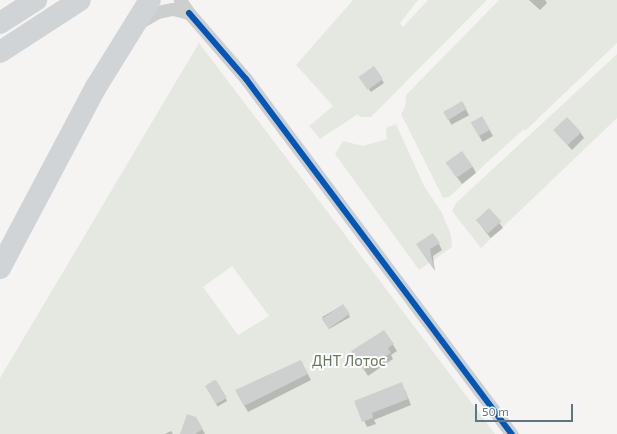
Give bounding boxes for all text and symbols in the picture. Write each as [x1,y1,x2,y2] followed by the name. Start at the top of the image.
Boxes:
[312,352,386,370] park label: ДНТ Лотос
[477,396,575,422] scale bar
[482,404,509,418] text: 50 m

